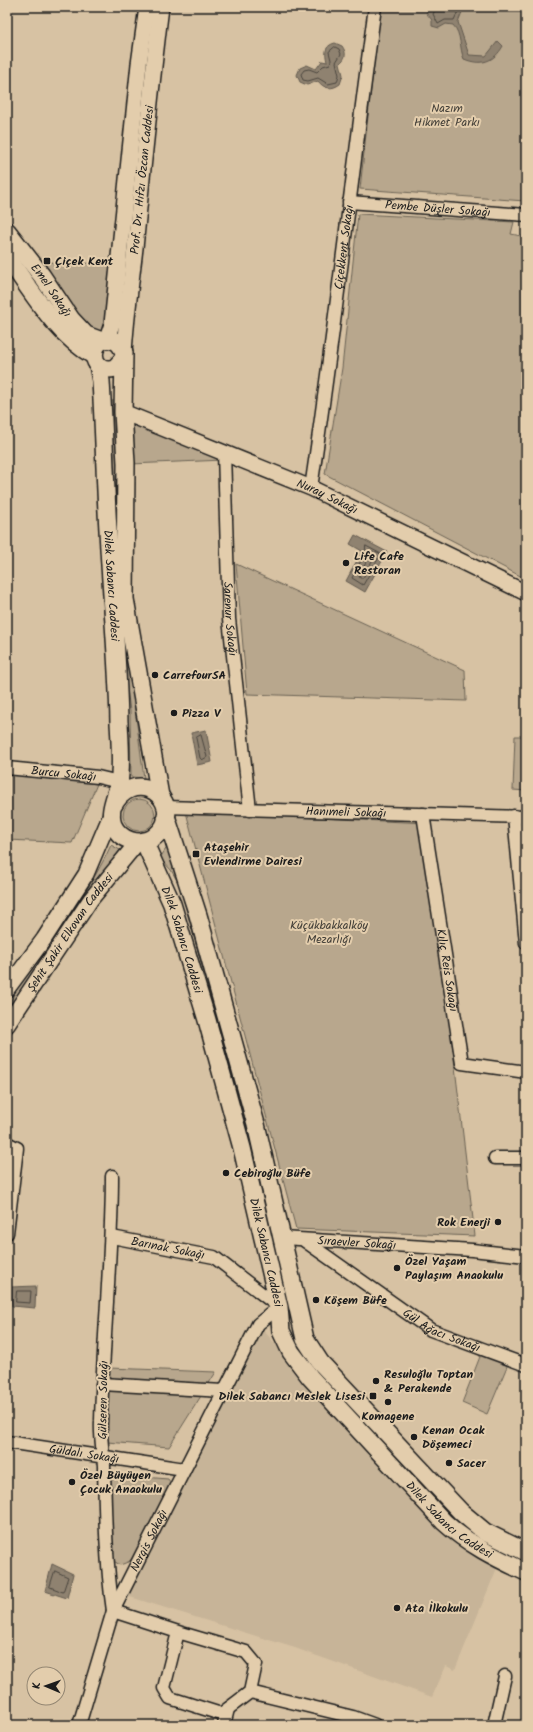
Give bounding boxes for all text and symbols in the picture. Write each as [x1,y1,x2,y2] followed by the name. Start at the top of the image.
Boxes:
[414,99,480,132] park label: Nazım Hikmet Parkı
[125,103,160,255] street label: Prof. Dr. Hıfzı Özcan Caddesi
[384,196,491,222] street label: Pembe Düşler Sokağı
[329,204,359,291] street label: Çiçekkent Sokağı
[55,252,114,271] place label: Çiçek Kent
[42,256,52,266] marker: Çiçek Kent
[26,260,76,321] street label: Emel Sokağı
[294,474,361,519] street label: Nuray Sokağı
[98,529,124,643] street label: Dilek Sabancı Caddesi
[354,547,404,580] place label: Life Cafe Restoran
[341,558,351,568] marker: Life Cafe Restoran
[218,582,242,657] street label: Sarenur Sokağı
[163,666,227,685] place label: CarrefourSA
[150,670,160,680] marker: CarrefourSA
[182,704,222,723] place label: Pizza V
[169,708,179,718] marker: Pizza V
[30,761,97,787] street label: Burcu Sokağı
[305,802,387,823] street label: Hanımeli Sokağı
[204,838,303,871] place label: Ataşehir Evlendirme Dairesi
[191,849,201,859] marker: Ataşehir Evlendirme Dairesi
[22,868,119,996] street label: Şehit Şakir Elkovan Caddesi
[155,883,208,997] street label: Dilek Sabancı Caddesi
[290,916,368,949] park label: Küçükbakkalköy Mezarlığı
[431,927,463,1013] street label: Kılıç Reis Sokağı
[234,1164,311,1183] place label: Cebiroğlu Büfe
[221,1168,231,1178] marker: Cebiroğlu Büfe
[244,1196,288,1310] street label: Dilek Sabancı Caddesi
[437,1213,491,1232] place label: Rok Enerji
[493,1217,503,1227] marker: Rok Enerji
[317,1231,397,1255] street label: Sıraevler Sokağı
[129,1232,206,1265] street label: Barınak Sokağı
[405,1252,503,1285] place label: Özel Yaşam Paylaşım Anaokulu
[392,1263,402,1273] marker: Özel Yaşam Paylaşım Anaokulu
[324,1291,387,1310] place label: Köşem Büfe
[311,1295,321,1305] marker: Köşem Büfe
[399,1304,483,1357] street label: Gül Ağacı Sokağı
[93,1360,114,1440] street label: Gülseren Sokağı
[384,1365,473,1398] place label: Resuloğlu Toptan & Perakende
[371,1376,381,1386] marker: Resuloğlu Toptan & Perakende
[218,1387,366,1406] place label: Dilek Sabancı Meslek Lisesi
[368,1391,378,1401] marker: Dilek Sabancı Meslek Lisesi
[383,1397,393,1407] marker: Komagene
[362,1407,415,1426] place label: Komagene
[422,1421,486,1454] place label: Kenan Ocak Döşemeci
[409,1432,419,1442] marker: Kenan Ocak Döşemeci
[48,1440,120,1469] street label: Güldalı Sokağı
[457,1454,486,1473] place label: Sacer
[444,1458,454,1468] marker: Sacer
[80,1466,162,1499] place label: Özel Büyüyen Çocuk Anaokulu
[67,1477,77,1487] marker: Özel Büyüyen Çocuk Anaokulu
[401,1477,497,1564] street label: Dilek Sabancı Caddesi
[125,1506,173,1575] street label: Nergis Sokağı
[405,1599,468,1618] place label: Ata İlkokulu
[392,1603,402,1613] marker: Ata İlkokulu
[26,1666,66,1706] north arrow
[28,1682,46,1689] text: K

